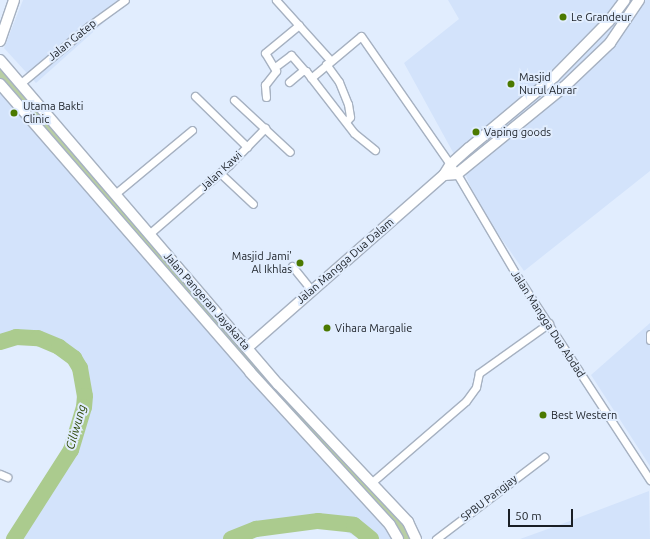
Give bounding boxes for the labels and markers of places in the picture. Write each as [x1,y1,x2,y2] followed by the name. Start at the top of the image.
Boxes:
[571,10,632,24] place label: Le Grandeur
[558,12,568,22] marker: Le Grandeur
[519,71,577,97] place label: Masjid Nurul Abrar
[506,79,516,89] marker: Masjid Nurul Abrar
[23,100,83,126] place label: Utama Bakti Clinic
[8,107,20,119] marker: Utama Bakti Clinic
[484,125,551,139] place label: Vaping goods
[471,127,481,137] marker: Vaping goods
[232,250,292,276] place label: Masjid Jami' Al Ikhlas
[295,258,305,268] marker: Masjid Jami' Al Ikhlas
[335,321,412,335] place label: Vihara Margalie
[322,323,332,333] marker: Vihara Margalie
[551,408,617,422] place label: Best Western
[538,410,548,420] marker: Best Western

